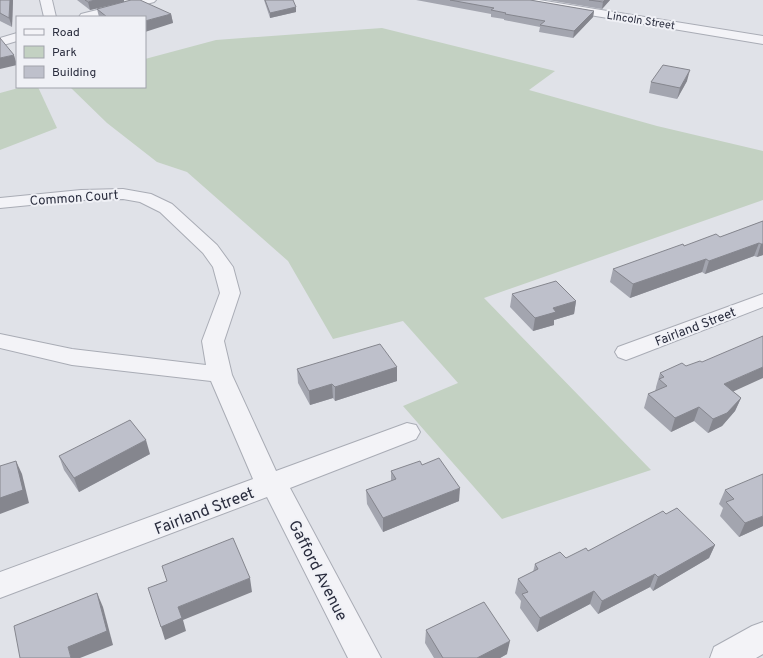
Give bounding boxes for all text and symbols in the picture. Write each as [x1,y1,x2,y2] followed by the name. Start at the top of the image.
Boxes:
[606,9,676,33] street label: Lincoln Street
[16,16,146,88] legend
[52,25,80,41] text: Road
[52,45,77,61] text: Park
[52,65,96,81] text: Building
[29,188,119,210] street label: Common Court
[653,305,739,351] street label: Fairland Street
[152,484,257,540] street label: Fairland Street
[283,517,351,625] street label: Gafford Avenue

